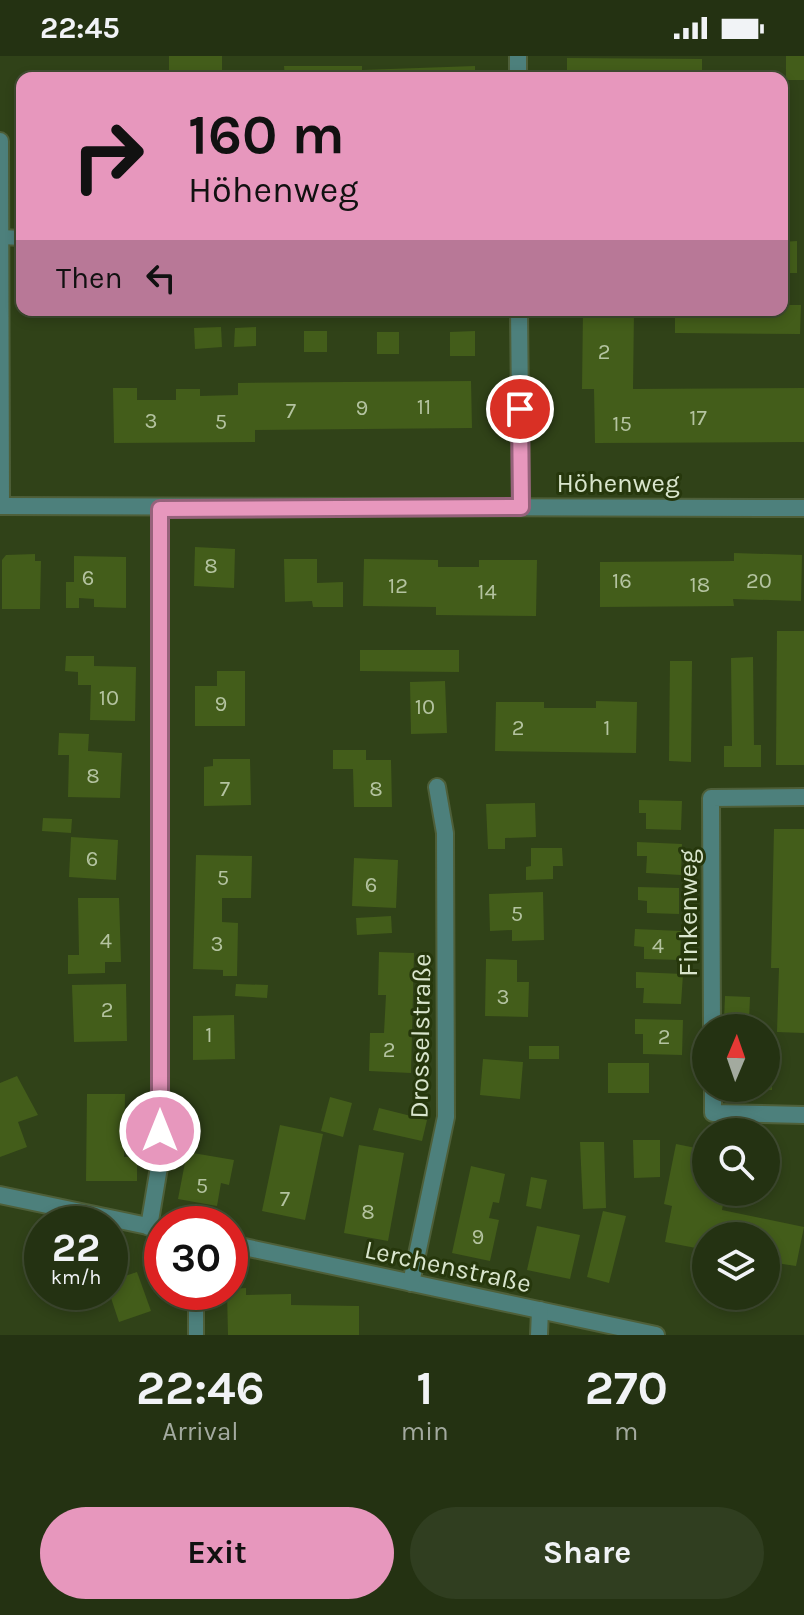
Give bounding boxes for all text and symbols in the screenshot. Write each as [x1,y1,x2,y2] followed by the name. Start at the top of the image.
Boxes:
[40,10,120,46] text: 22:45
[188,102,345,167] text: 160 m
[56,104,160,208] icon: right
[188,169,359,211] text: Höhenweg
[139,256,183,300] icon: left
[56,260,123,296] text: Then
[598,339,610,365] house number: 2
[486,375,554,443] pin
[498,387,542,431] icon: arrive
[417,394,431,420] house number: 11
[356,395,368,421] house number: 9
[286,398,296,424] house number: 7
[689,405,707,431] house number: 17
[145,408,158,434] house number: 3
[215,409,227,435] house number: 5
[612,411,632,437] house number: 15
[556,468,680,499] street label: Höhenweg
[204,553,218,579] house number: 8
[82,565,94,591] house number: 6
[612,568,632,594] house number: 16
[746,568,772,594] house number: 20
[690,572,710,598] house number: 18
[388,573,408,599] house number: 12
[477,579,497,605] house number: 14
[99,685,119,711] house number: 10
[215,691,227,717] house number: 9
[415,694,435,720] house number: 10
[512,715,524,741] house number: 2
[603,715,611,741] house number: 1
[86,763,100,789] house number: 8
[220,776,230,802] house number: 7
[369,776,383,802] house number: 8
[86,846,98,872] house number: 6
[673,849,704,977] street label: Finkenweg
[217,865,229,891] house number: 5
[365,872,377,898] house number: 6
[511,901,523,927] house number: 5
[100,928,112,954] house number: 4
[211,931,224,957] house number: 3
[652,933,664,959] house number: 4
[404,953,437,1119] street label: Drosselstraße
[497,984,510,1010] house number: 3
[101,997,113,1023] house number: 2
[692,1014,780,1102] north arrow
[692,1014,780,1310] map controls
[205,1022,213,1048] house number: 1
[658,1024,670,1050] house number: 2
[383,1037,395,1063] house number: 2
[118,1089,202,1173] position arrow
[692,1118,780,1206] button: search
[196,1173,208,1199] house number: 5
[280,1186,290,1212] house number: 7
[361,1199,375,1225] house number: 8
[144,1206,248,1310] speed limit sign: 30
[692,1222,780,1310] button: layers
[52,1224,100,1271] text: 22
[472,1224,484,1250] house number: 9
[362,1234,534,1299] street label: Lerchenstraße
[51,1266,101,1289] text: km/h
[136,1360,265,1416] text: 22:46
[416,1360,433,1416] text: 1
[585,1360,668,1416] text: 270
[162,1416,238,1447] text: Arrival
[401,1416,449,1447] text: min
[614,1416,638,1447] text: m
[40,1507,394,1599] button: Exit
[410,1507,764,1599] button: Share

